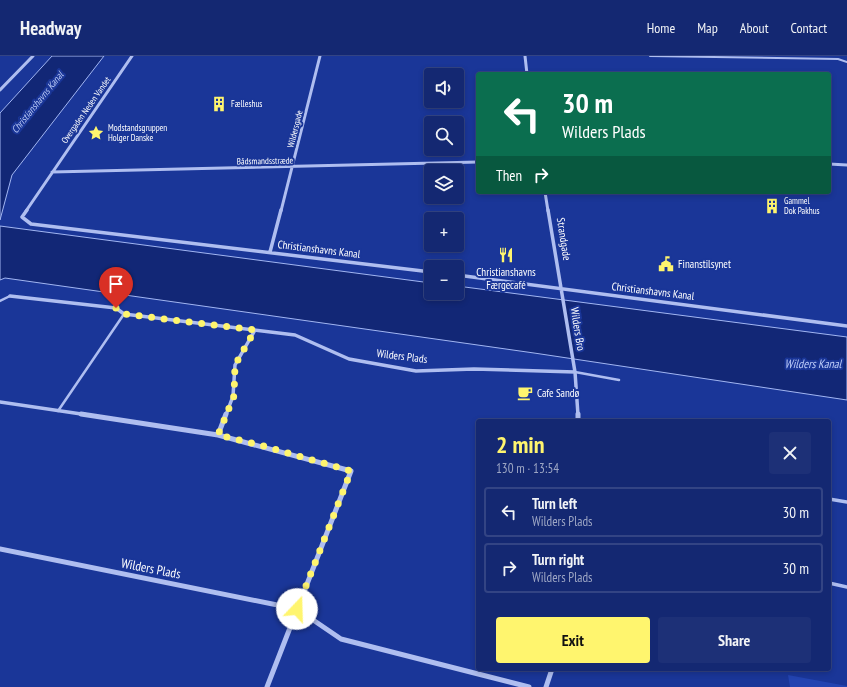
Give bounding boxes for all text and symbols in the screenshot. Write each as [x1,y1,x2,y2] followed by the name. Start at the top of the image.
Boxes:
[20,16,81,40] text: Headway
[647,19,675,37] text: Home
[697,19,718,37] text: Map
[740,19,769,37] text: About
[791,19,827,37] text: Contact
[9,68,67,136] water label: Christianshavns Kanal
[424,68,464,300] map controls
[424,68,464,108] button: sound
[59,74,113,145] street label: Overgaden Neden Vandet
[562,84,613,121] text: 30 m
[496,88,548,140] icon: left
[210,95,228,113] building icon: Fælleshus
[231,98,262,109] place label: Fælleshus
[285,109,305,149] street label: Wildersgade
[424,116,464,156] button: search
[562,120,646,143] text: Wilders Plads
[108,122,167,143] place label: Modstandsgruppen Holger Danske
[87,124,105,142] place icon: Modstandsgruppen Holger Danske
[237,155,294,166] street label: Bådsmandsstræde
[424,164,464,204] button: layers
[530,164,552,186] icon: right
[496,166,522,185] text: Then
[784,195,820,216] place label: Gammel Dok Pakhus
[763,197,781,215] building icon: Gammel Dok Pakhus
[424,212,464,252] button: +
[554,217,574,262] street label: Strandgade
[277,237,362,261] street label: Christianshavns Kanal
[497,246,515,264] restaurant icon: Christianshavns Færgecafé
[657,255,675,273] public building icon: Finanstilsynet
[678,257,731,271] place label: Finanstilsynet
[424,260,464,300] button: −
[476,265,536,292] place label: Christianshavns Færgecafé
[99,267,133,308] pin
[105,273,127,295] icon: arrive
[611,279,696,303] street label: Christianshavns Kanal
[568,306,588,352] street label: Wilders Bro
[376,346,428,366] street label: Wilders Plads
[785,356,843,371] water label: Wilders Kanal
[516,384,534,402] cafe icon: Cafe Sandø
[537,386,580,400] place label: Cafe Sandø
[496,429,544,460] text: 2 min
[769,432,811,474] button: close
[496,460,559,477] text: 130 m · 13:54
[532,494,577,513] text: Turn left
[498,501,520,523] icon: left
[783,503,809,522] text: 30 m
[532,513,592,530] text: Wilders Plads
[532,550,584,569] text: Turn right
[120,554,182,583] street label: Wilders Plads
[498,557,520,579] icon: right
[783,559,809,578] text: 30 m
[532,569,592,586] text: Wilders Plads
[276,588,318,630] position arrow
[496,617,650,663] button: Exit
[658,617,811,663] button: Share

